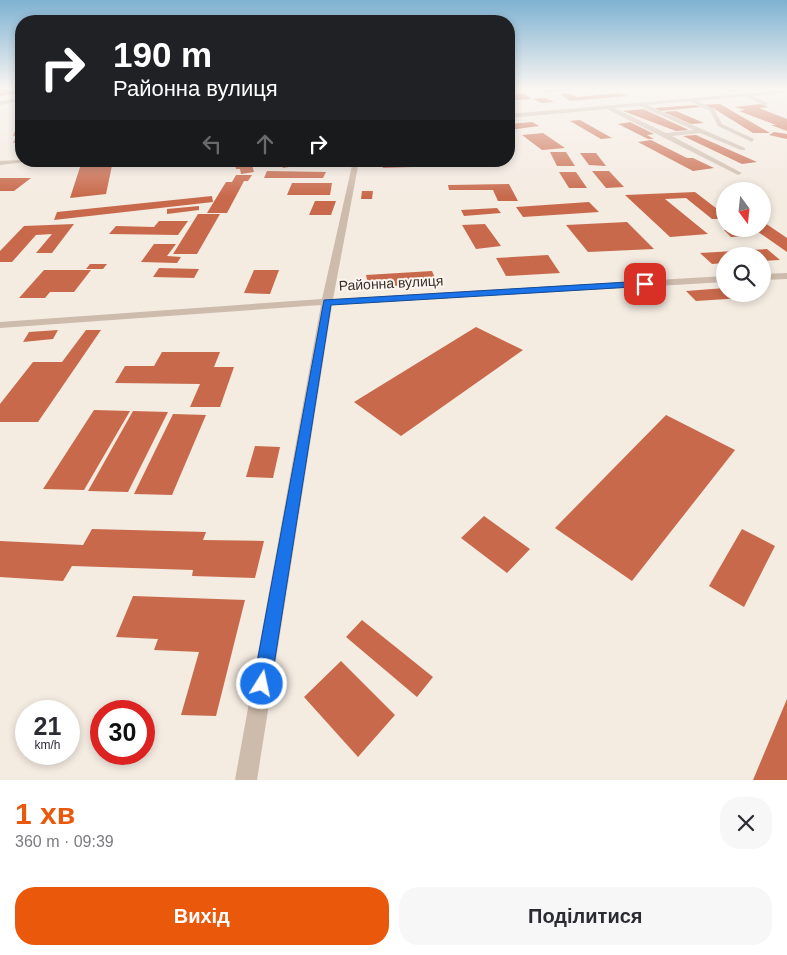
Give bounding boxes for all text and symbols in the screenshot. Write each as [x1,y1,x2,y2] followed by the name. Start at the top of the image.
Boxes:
[30,35,95,100] icon: right
[113,35,212,74] text: 190 m
[113,76,278,101] text: Районна вулиця
[198,130,226,158] icon: left
[251,130,279,158] icon: ahead
[304,130,332,158] icon: right
[716,182,771,238] north arrow
[716,182,771,302] map controls
[716,247,771,302] button: search
[624,263,666,305] pin
[631,270,659,298] icon: arrive
[338,272,444,294] street label: Районна вулиця
[235,657,287,709] position arrow
[90,700,155,765] speed limit sign: 30
[34,712,61,740] text: 21
[34,738,61,752] text: km/h
[15,797,75,830] text: 1 хв
[720,797,772,849] button: close
[15,833,114,850] text: 360 m · 09:39
[15,887,389,945] button: Вихід
[399,887,772,945] button: Поділитися

